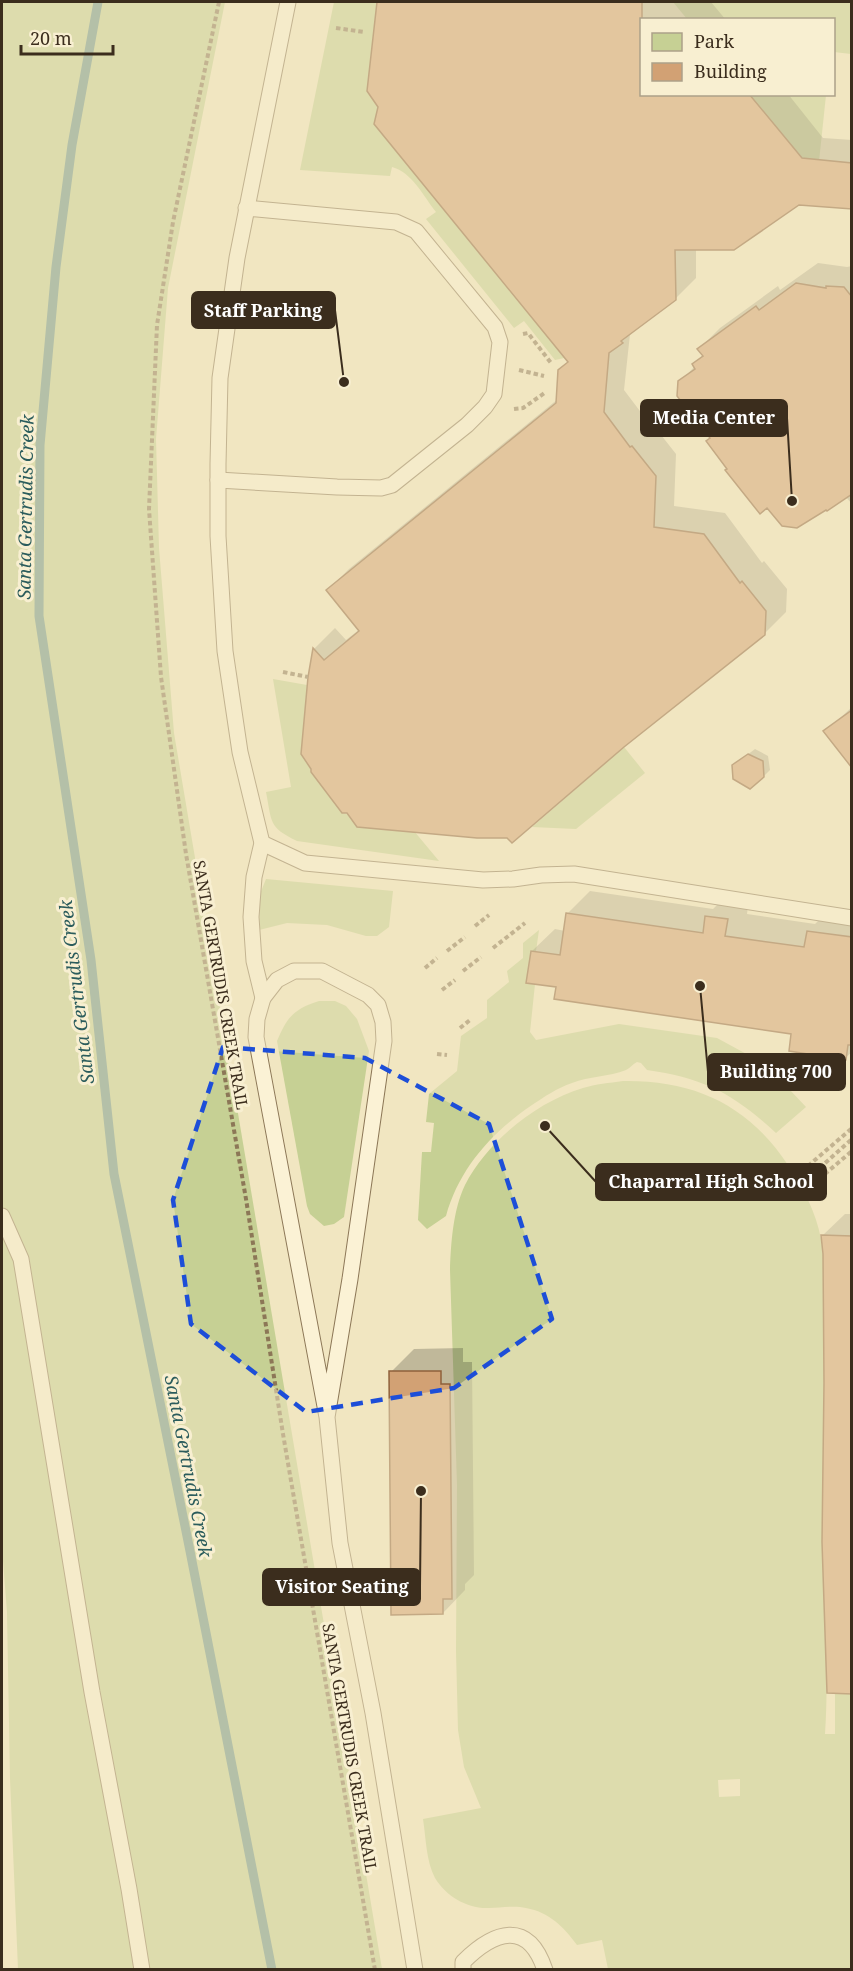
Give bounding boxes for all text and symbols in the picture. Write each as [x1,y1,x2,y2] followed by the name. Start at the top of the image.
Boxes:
[21,18,112,56] scale bar
[640,18,835,96] legend
[30,26,72,50] text: 20 m
[694,29,734,53] text: Park
[694,59,767,83] text: Building
[192,292,335,328] callout: Staff Parking
[204,298,323,322] text: Staff Parking
[641,400,787,436] callout: Media Center
[653,405,776,429] text: Media Center
[11,414,39,600] water label: Santa Gertrudis Creek
[188,859,254,1111] street label: SANTA GERTRUDIS CREEK TRAIL
[53,898,99,1085] water label: Santa Gertrudis Creek
[708,1054,845,1090] callout: Building 700
[720,1059,832,1083] text: Building 700
[596,1164,826,1200] callout: Chaparral High School
[608,1169,815,1193] text: Chaparral High School
[160,1373,219,1560] water label: Santa Gertrudis Creek
[263,1569,420,1605] callout: Visitor Seating
[275,1574,410,1598] text: Visitor Seating
[317,1622,383,1874] street label: SANTA GERTRUDIS CREEK TRAIL

